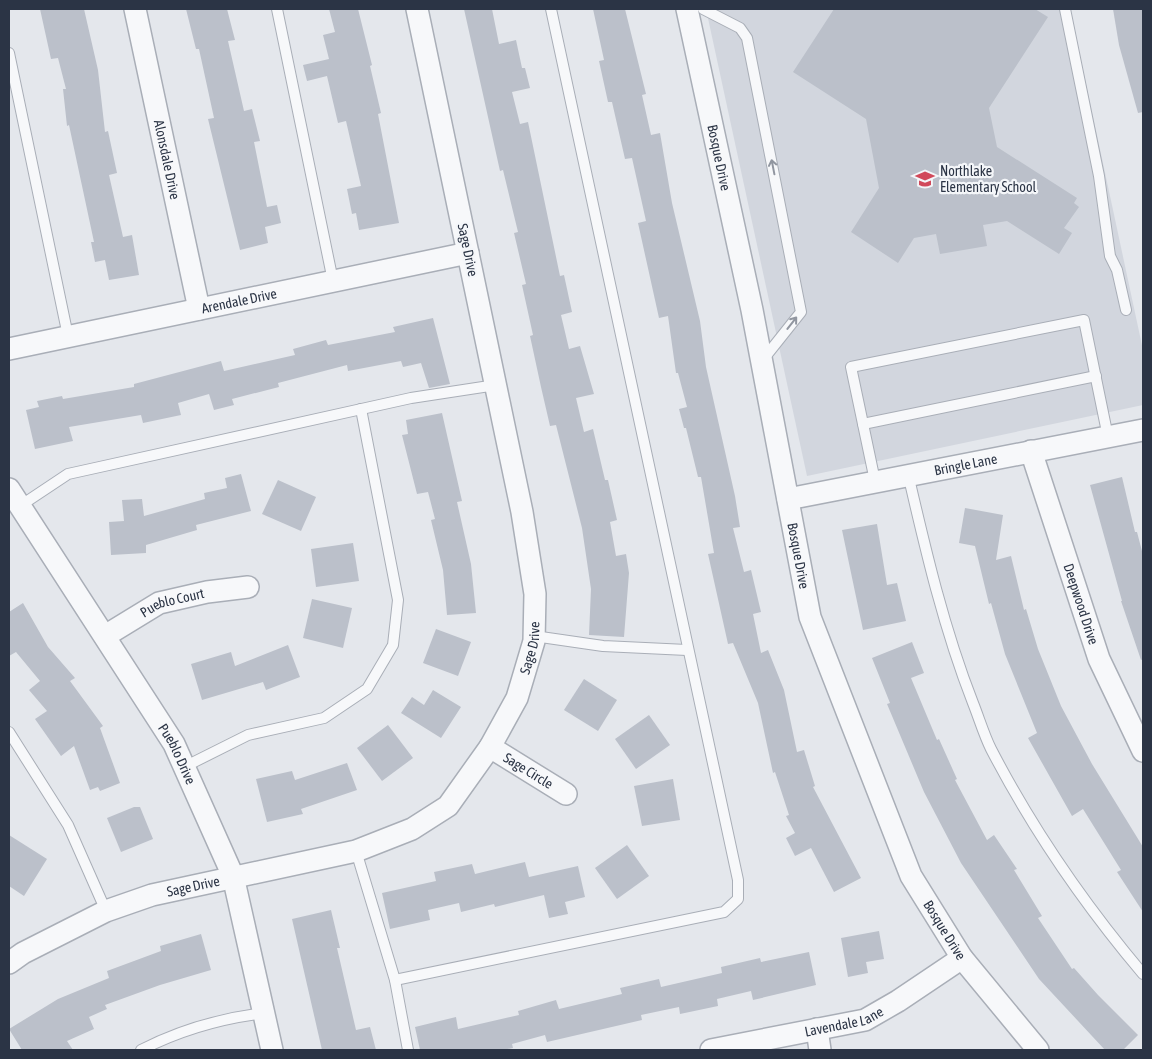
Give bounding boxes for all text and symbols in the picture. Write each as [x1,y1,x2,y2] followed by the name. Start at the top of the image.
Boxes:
[151,118,183,201] street label: Alonsdale Drive
[704,123,734,192] street label: Bosque Drive
[767,159,777,175] one-way arrow
[940,163,1036,195] place label: Northlake Elementary School
[914,168,936,190] school or university icon: Northlake Elementary School
[455,222,481,278] street label: Sage Drive
[200,285,278,317] street label: Arendale Drive
[786,317,797,330] one-way arrow
[933,451,999,478] street label: Bringle Lane
[784,521,813,590] street label: Bosque Drive
[1060,562,1102,647] street label: Deepwood Drive
[137,585,206,621] street label: Pueblo Court
[517,621,542,676] street label: Sage Drive
[155,721,199,787] street label: Pueblo Drive
[501,749,556,792] street label: Sage Circle
[165,873,221,900] street label: Sage Drive
[920,897,969,963] street label: Bosque Drive
[803,1003,886,1040] street label: Lavendale Lane

